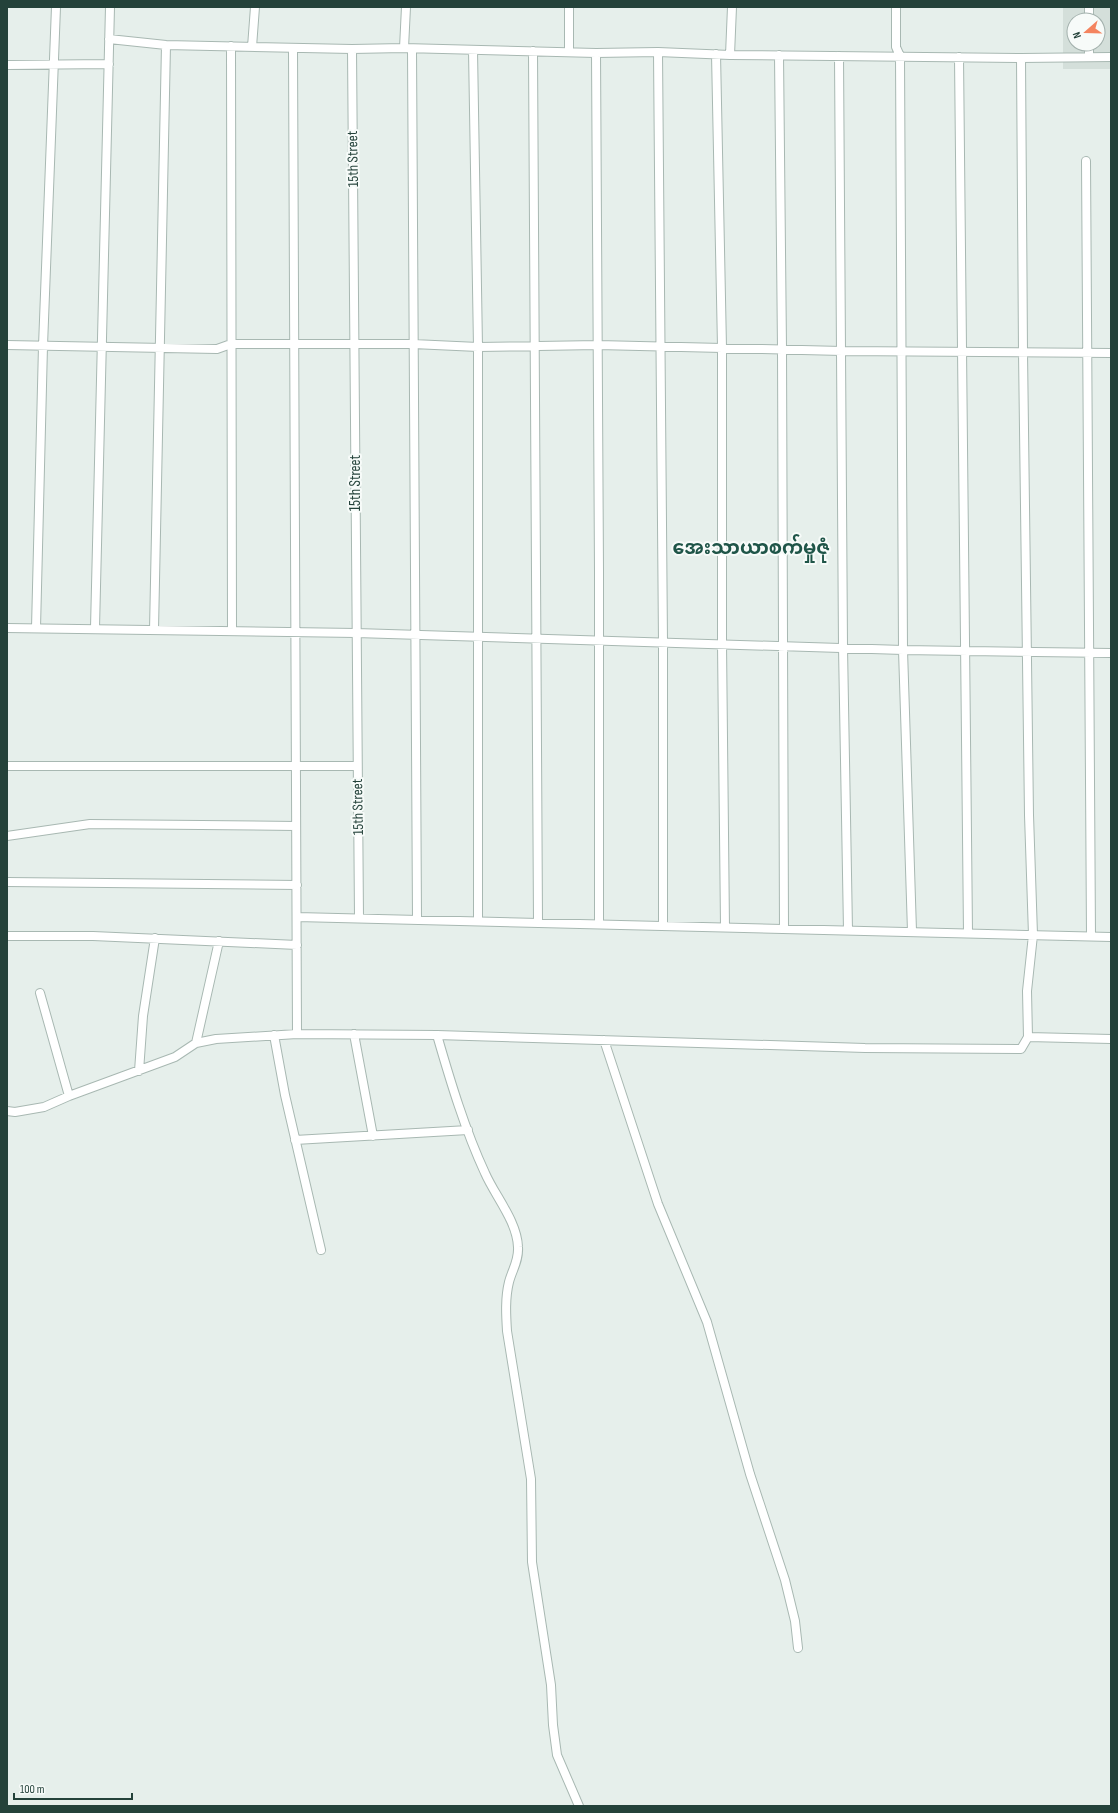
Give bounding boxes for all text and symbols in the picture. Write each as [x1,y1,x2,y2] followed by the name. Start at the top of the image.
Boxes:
[1066,12,1106,52] north arrow
[1070,30,1084,40] text: N
[343,130,363,187] street label: 15th Street
[346,454,365,511] street label: 15th Street
[672,534,830,563] district label: အေးသာယာစက်မှုဇုံ
[348,778,368,835] street label: 15th Street
[14,1775,132,1801] scale bar
[20,1782,45,1797] text: 100 m

